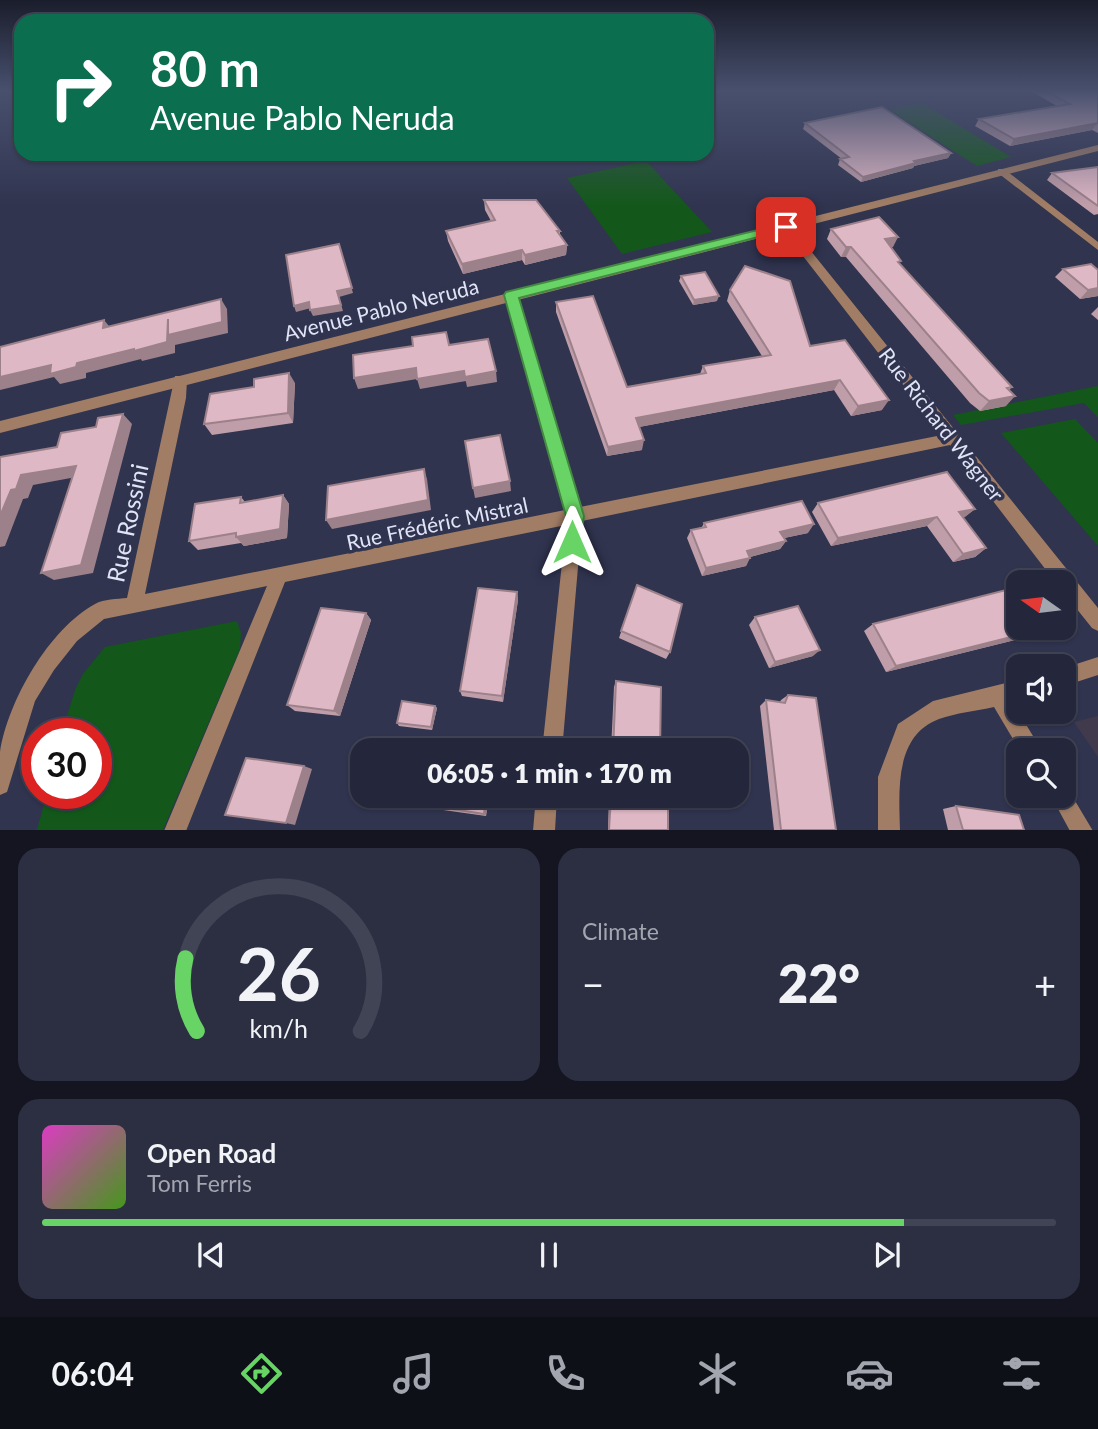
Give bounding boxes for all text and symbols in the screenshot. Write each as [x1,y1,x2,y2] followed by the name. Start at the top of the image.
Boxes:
[150,39,260,97] text: 80 m
[35,42,126,133] icon: right
[150,98,455,137] text: Avenue Pablo Neruda
[756,197,816,257] pin
[767,208,805,246] icon: arrive
[281,273,481,345] street label: Avenue Pablo Neruda
[874,342,1010,506] street label: Rue Richard Wagner
[100,461,154,585] street label: Rue Rossini
[344,492,530,554] street label: Rue Frédéric Mistral
[535,505,609,579] position arrow
[1006,570,1076,640] north arrow
[1006,570,1076,808] map controls
[1006,654,1076,724] button: sound
[21,718,112,809] speed limit sign: 30
[1006,738,1076,808] button: search
[427,757,672,789] text: 06:05 · 1 min · 170 m
[582,917,659,945] text: Climate
[237,929,321,1017] text: 26
[778,952,860,1014] text: 22°
[582,961,604,1007] text: −
[1034,961,1056,1007] text: +
[250,1012,308,1042] text: km/h
[147,1137,276,1169] text: Open Road
[147,1169,252,1197] text: Tom Ferris
[192,1236,230,1274] icon: previous
[530,1236,568,1274] icon: pause
[868,1236,906,1274] icon: next
[237,1349,286,1398] icon: directions
[389,1349,438,1398] icon: music
[541,1349,590,1398] icon: phone
[693,1349,742,1398] icon: climate
[845,1349,894,1398] icon: car
[997,1349,1046,1398] icon: filters
[52,1354,134,1393] text: 06:04

